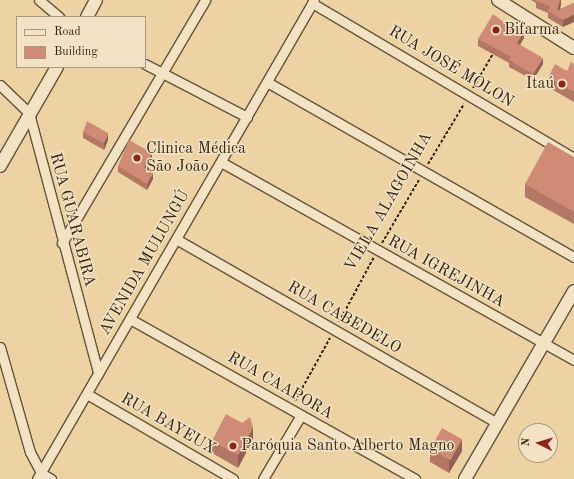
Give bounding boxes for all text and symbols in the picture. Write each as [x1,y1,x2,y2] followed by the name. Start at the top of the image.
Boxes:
[16,16,146,68] legend
[504,20,560,40] place label: Bifarma
[385,22,517,112] street label: RUA JOSÉ MOLON
[491,25,501,35] marker: Bifarma
[54,26,81,38] text: Road
[54,46,98,58] text: Building
[526,74,554,94] place label: Itaú
[557,79,567,89] marker: Itaú
[341,129,437,275] street label: VIELA ALAGOINHA
[146,139,246,177] place label: Clinica Médica São João
[45,151,99,289] street label: RUA GUARABIRA
[131,152,143,164] marker: Clinica Médica São João
[96,187,194,339] street label: AVENIDA MULUNGÚ
[384,232,508,312] street label: RUA IGREJINHA
[284,278,404,358] street label: RUA CABEDELO
[224,348,336,424] street label: RUA CAAPORA
[117,389,219,459] street label: RUA BAYEUX
[518,423,558,463] north arrow
[241,436,455,456] place label: Paróquia Santo Alberto Magno
[521,437,532,447] text: N
[228,441,238,451] marker: Paróquia Santo Alberto Magno

